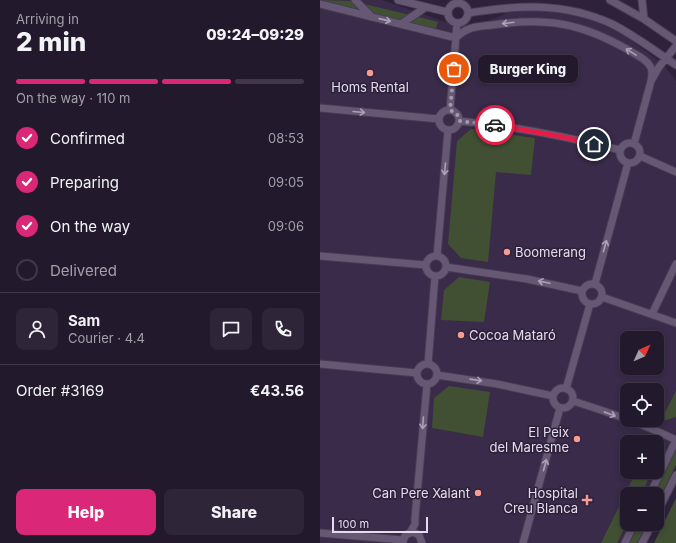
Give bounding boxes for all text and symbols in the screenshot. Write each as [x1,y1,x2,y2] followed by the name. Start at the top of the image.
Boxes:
[16,11,79,27] text: Arriving in
[378,17,391,25] one-way arrow
[501,19,514,27] one-way arrow
[206,25,304,44] text: 09:24–09:29
[16,26,86,57] text: 2 min
[626,48,637,56] one-way arrow
[437,52,471,86] pin
[478,55,578,83] callout: Burger King
[443,58,465,80] icon: bag
[490,61,566,77] text: Burger King
[365,68,375,78] marker: Homs Rental
[331,79,409,95] place label: Homs Rental
[16,90,130,106] text: On the way · 110 m
[475,105,515,145] courier
[352,108,365,116] one-way arrow
[484,114,506,136] icon: car
[16,127,38,149] icon: check
[577,127,611,161] pin
[50,129,125,148] text: Confirmed
[268,130,304,146] text: 08:53
[583,133,605,155] icon: home
[441,162,448,175] one-way arrow
[16,171,38,193] icon: check
[50,173,119,192] text: Preparing
[268,174,304,190] text: 09:05
[16,215,38,237] icon: check
[50,217,130,236] text: On the way
[268,218,304,234] text: 09:06
[602,240,609,253] one-way arrow
[515,244,586,260] place label: Boomerang
[502,247,512,257] marker: Boomerang
[50,261,117,280] text: Delivered
[538,278,551,286] one-way arrow
[16,308,58,350] button: person
[210,308,252,350] button: chat
[262,308,304,350] button: phone
[68,311,100,330] text: Sam
[469,327,556,343] place label: Cocoa Mataró
[68,330,145,346] text: Courier · 4.4
[456,330,466,340] marker: Cocoa Mataró
[620,331,664,375] north arrow
[620,331,664,531] map controls
[469,377,482,385] one-way arrow
[16,381,104,400] text: Order #3169
[250,381,304,400] text: €43.56
[620,383,664,427] button: locate
[603,410,615,418] one-way arrow
[419,416,426,429] one-way arrow
[490,424,569,455] place label: El Peix del Maresme
[572,434,582,444] marker: El Peix del Maresme
[620,435,664,479] button: +
[542,459,549,472] one-way arrow
[372,485,470,501] place label: Can Pere Xalant
[503,485,578,516] place label: Hospital Creu Blanca
[620,487,664,531] button: −
[473,488,483,498] marker: Can Pere Xalant
[16,489,156,535] button: Help
[164,489,304,535] button: Share
[581,494,593,506] marker: Hospital Creu Blanca
[332,515,428,534] scale bar
[338,517,369,531] text: 100 m

